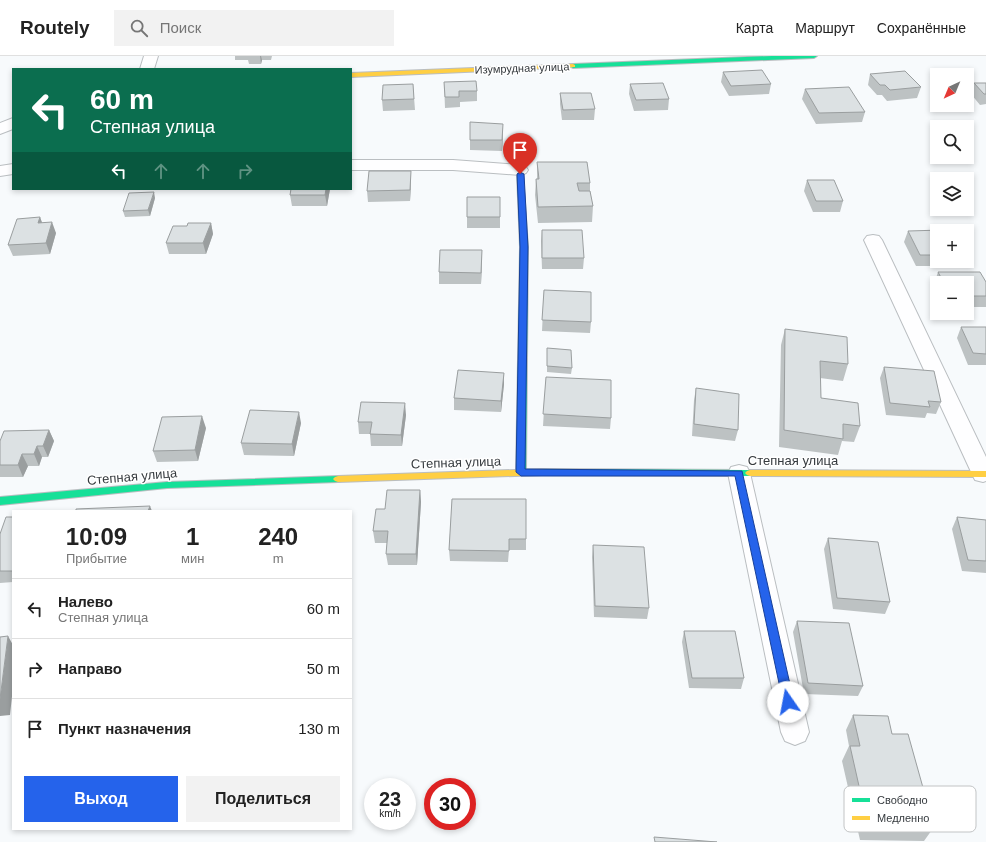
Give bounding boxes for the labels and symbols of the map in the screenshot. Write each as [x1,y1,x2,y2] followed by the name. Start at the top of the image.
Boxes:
[474,60,570,76] street label: Изумрудная улица
[930,68,974,112] north arrow
[503,133,537,174] pin
[411,453,502,472] street label: Степная улица
[748,453,839,468] street label: Степная улица
[86,465,178,488] street label: Степная улица
[767,681,809,723] position arrow
[424,778,476,830] speed limit sign: 30
[844,786,976,832] legend
[877,794,928,806] text: Свободно
[877,812,929,824] text: Медленно

